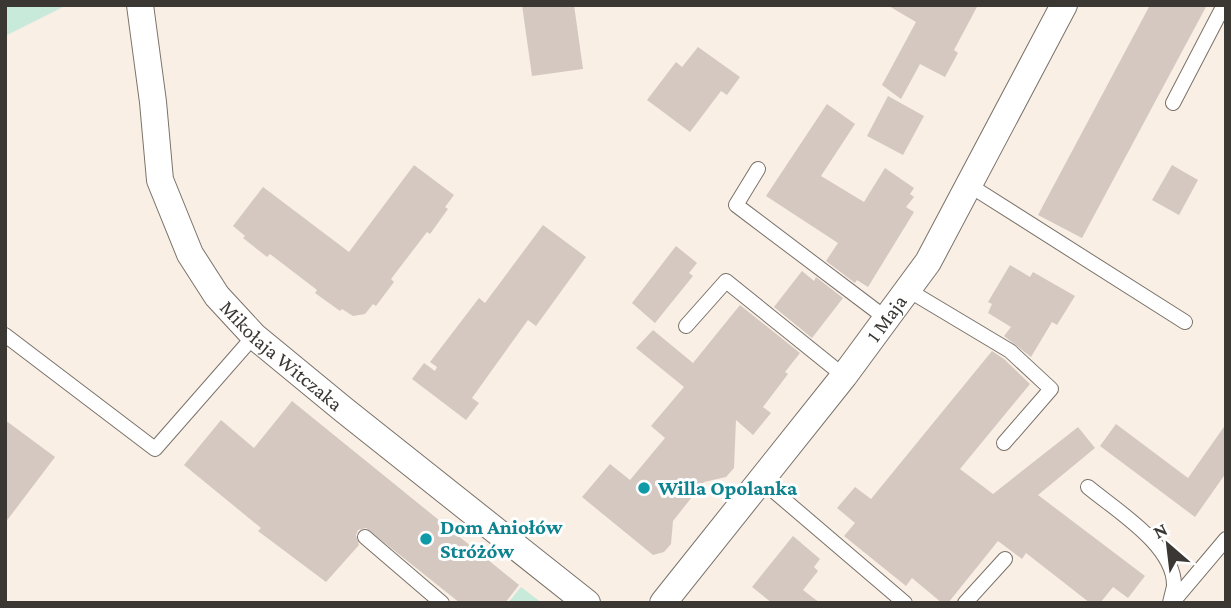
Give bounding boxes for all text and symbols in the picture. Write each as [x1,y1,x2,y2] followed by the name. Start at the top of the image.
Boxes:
[861,290,912,347] street label: 1 Maja
[215,295,348,416] street label: Mikołaja Witczaka
[657,476,798,500] place label: Willa Opolanka
[636,480,652,496] marker: Willa Opolanka
[1133,510,1203,580] north arrow
[440,515,563,563] place label: Dom Aniołów Stróżów
[1150,518,1171,543] text: N
[418,531,434,547] marker: Dom Aniołów Stróżów

